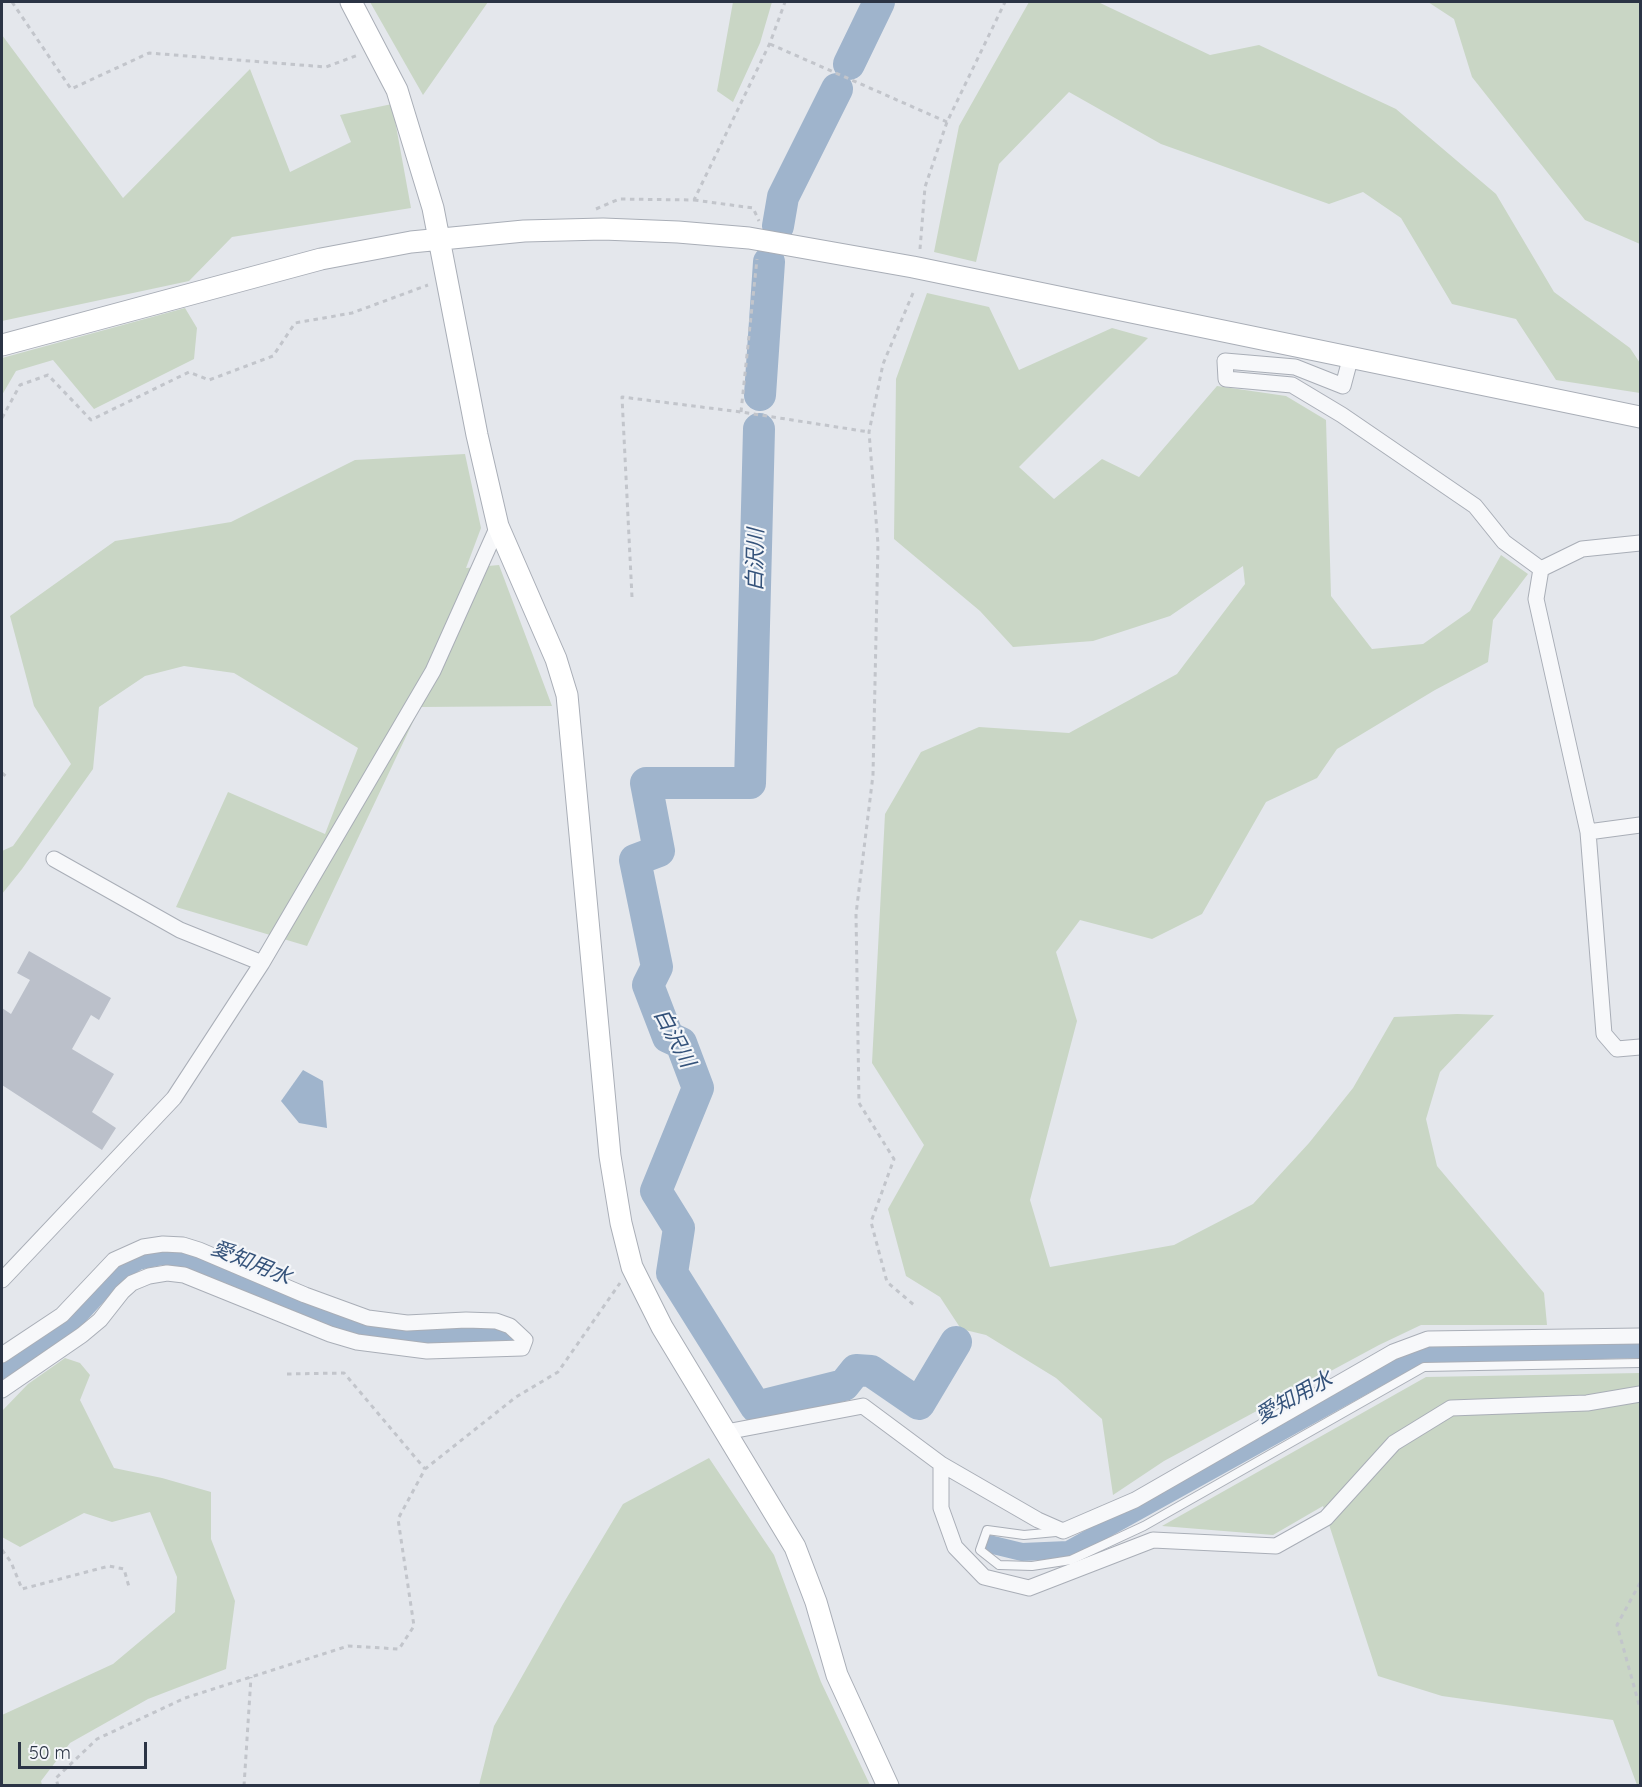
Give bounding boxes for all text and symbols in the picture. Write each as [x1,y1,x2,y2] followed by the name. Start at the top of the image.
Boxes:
[743,528,769,592] water label: 白沢川
[648,1004,700,1072] water label: 白沢川
[207,1236,295,1290] water label: 愛知用水
[1251,1367,1337,1429] water label: 愛知用水
[21,1730,150,1768] scale bar
[29,1741,71,1764] text: 50 m

